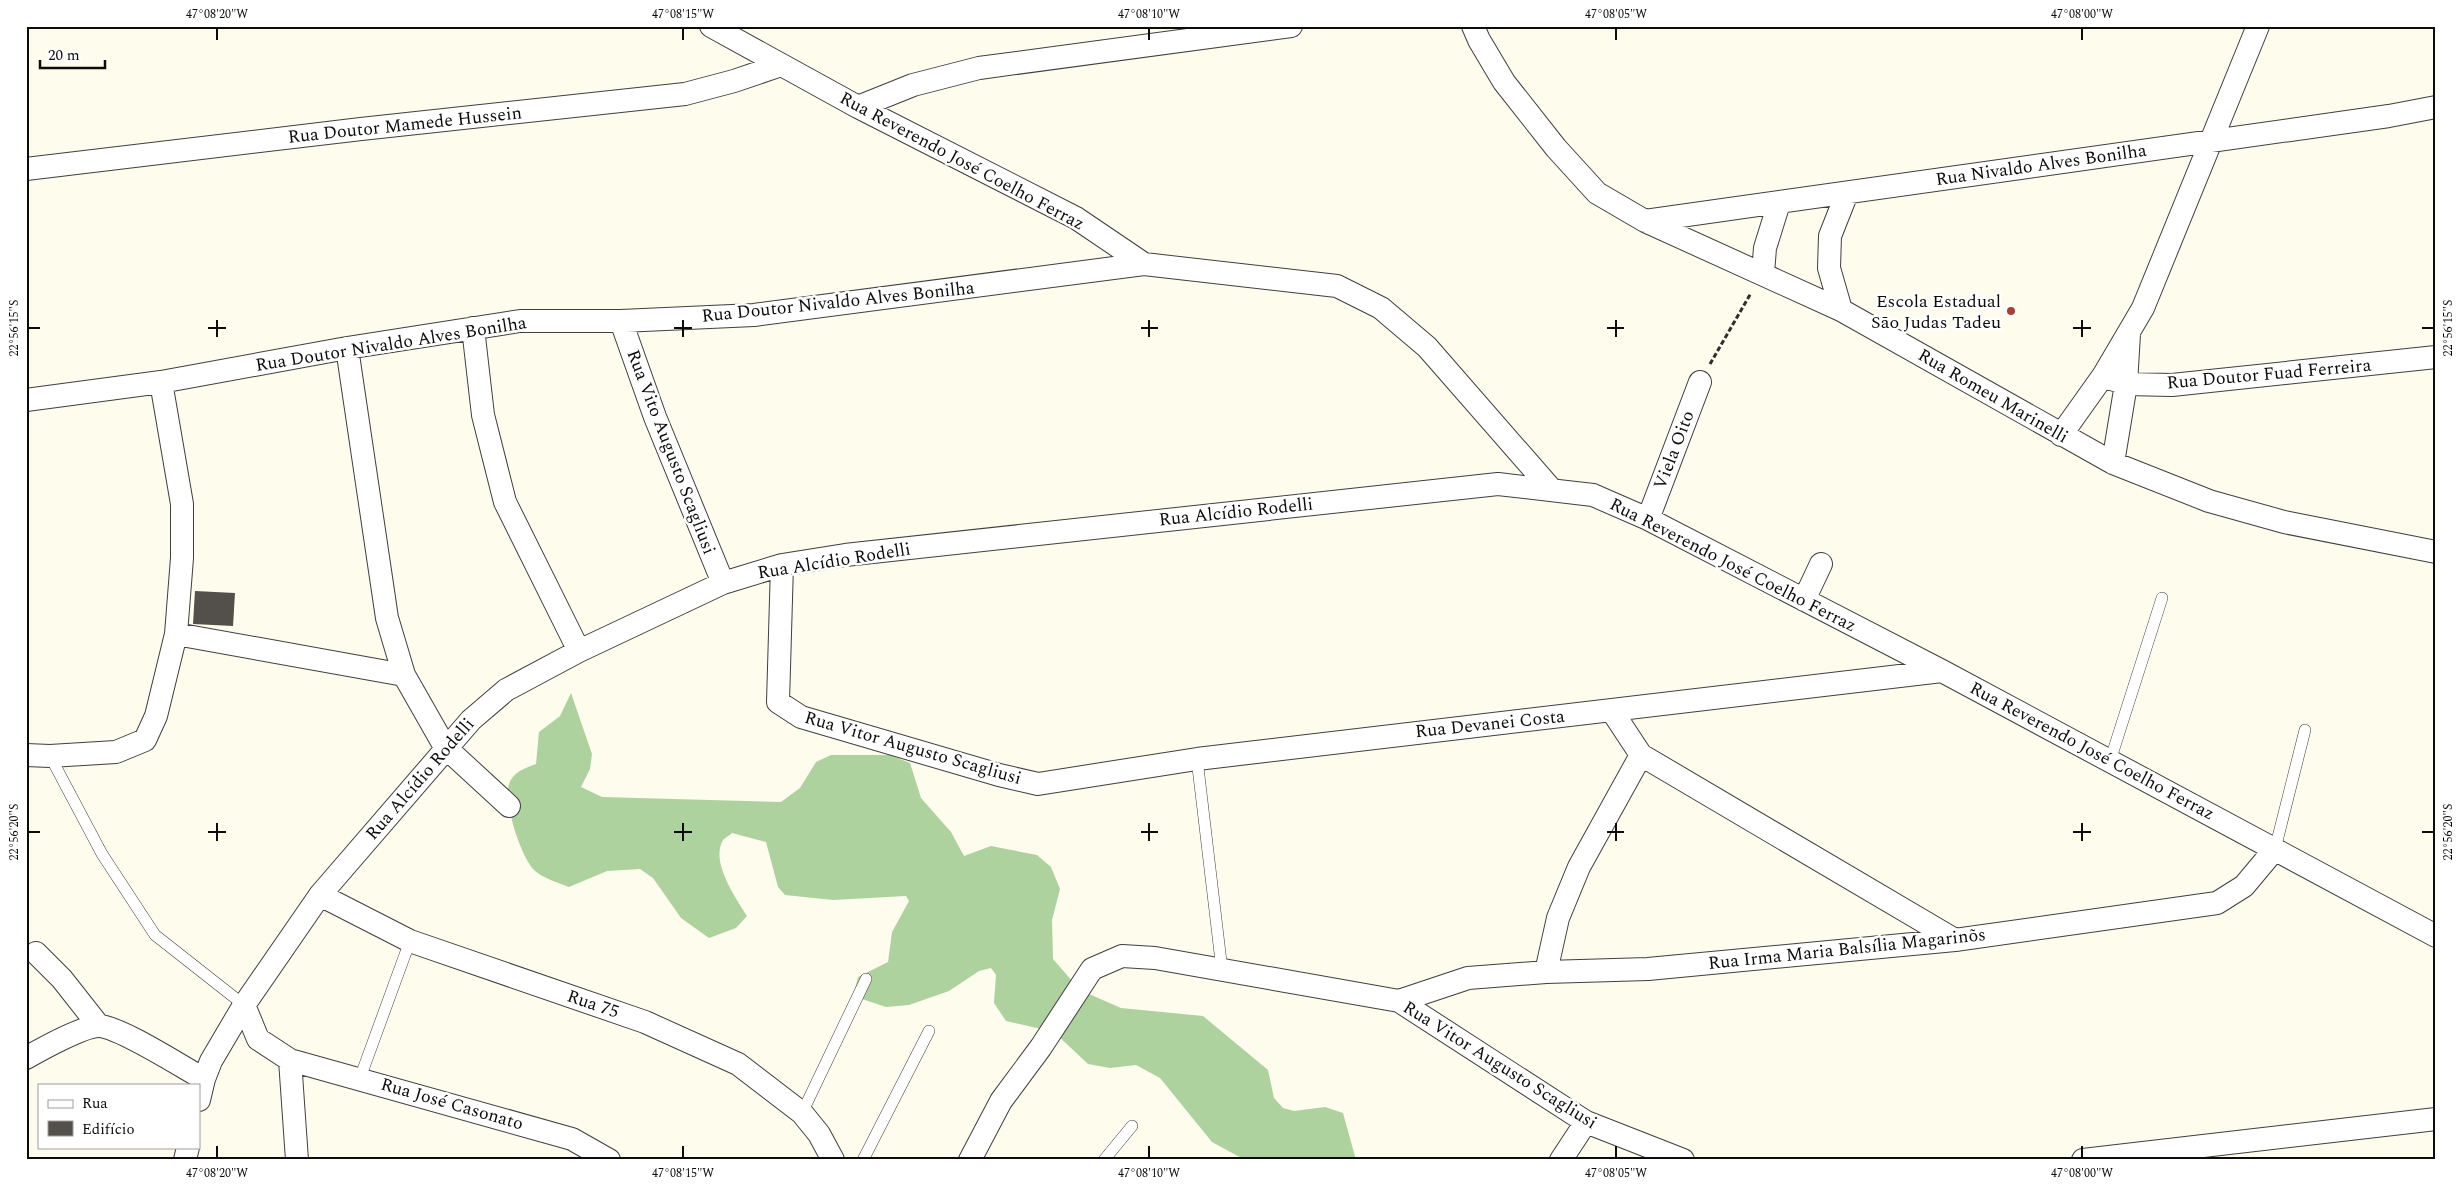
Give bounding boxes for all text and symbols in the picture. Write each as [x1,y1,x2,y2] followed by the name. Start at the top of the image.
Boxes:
[186,5,248,24] text: 47°08'20"W
[652,5,714,24] text: 47°08'15"W
[1118,5,1180,24] text: 47°08'10"W
[1585,5,1647,24] text: 47°08'05"W
[2051,5,2113,24] text: 47°08'00"W
[40,38,105,70] scale bar
[48,44,80,67] text: 20 m
[835,85,1089,237] street label: Rua Reverendo José Coelho Ferraz
[287,99,523,151] street label: Rua Doutor Mamede Hussein
[1934,137,2148,193] street label: Rua Nivaldo Alves Bonilha
[700,274,976,330] street label: Rua Doutor Nivaldo Alves Bonilha
[1871,288,2001,336] place label: Escola Estadual São Judas Tadeu
[5,300,24,356] text: 22°56'15"S
[2439,300,2458,356] text: 22°56'15"S
[2005,305,2017,317] marker: Escola Estadual São Judas Tadeu
[253,309,529,379] street label: Rua Doutor Nivaldo Alves Bonilha
[1913,342,2073,450] street label: Rua Romeu Marinelli
[619,346,723,558] street label: Rua Vito Augusto Scagliusi
[2166,352,2373,396] street label: Rua Doutor Fuad Ferreira
[1647,407,1701,493] street label: Viela Oito
[1158,490,1314,534] street label: Rua Alcídio Rodelli
[1605,491,1861,639] street label: Rua Reverendo José Coelho Ferraz
[755,536,913,586] street label: Rua Alcídio Rodelli
[1965,675,2219,827] street label: Rua Reverendo José Coelho Ferraz
[1414,703,1566,745] street label: Rua Devanei Costa
[801,704,1025,792] street label: Rua Vitor Augusto Scagliusi
[359,712,481,846] street label: Rua Alcídio Rodelli
[5,804,24,860] text: 22°56'20"S
[2439,804,2458,860] text: 22°56'20"S
[1707,921,1987,977] street label: Rua Irma Maria Balsília Magarinõs
[563,983,623,1025] street label: Rua 75
[1398,994,1602,1136] street label: Rua Vitor Augusto Scagliusi
[377,1071,527,1137] street label: Rua José Casonato
[38,1084,200,1148] legend
[82,1092,108,1115] text: Rua
[82,1118,135,1141] text: Edifício
[186,1164,248,1183] text: 47°08'20"W
[652,1164,714,1183] text: 47°08'15"W
[1118,1164,1180,1183] text: 47°08'10"W
[1585,1164,1647,1183] text: 47°08'05"W
[2051,1164,2113,1183] text: 47°08'00"W

